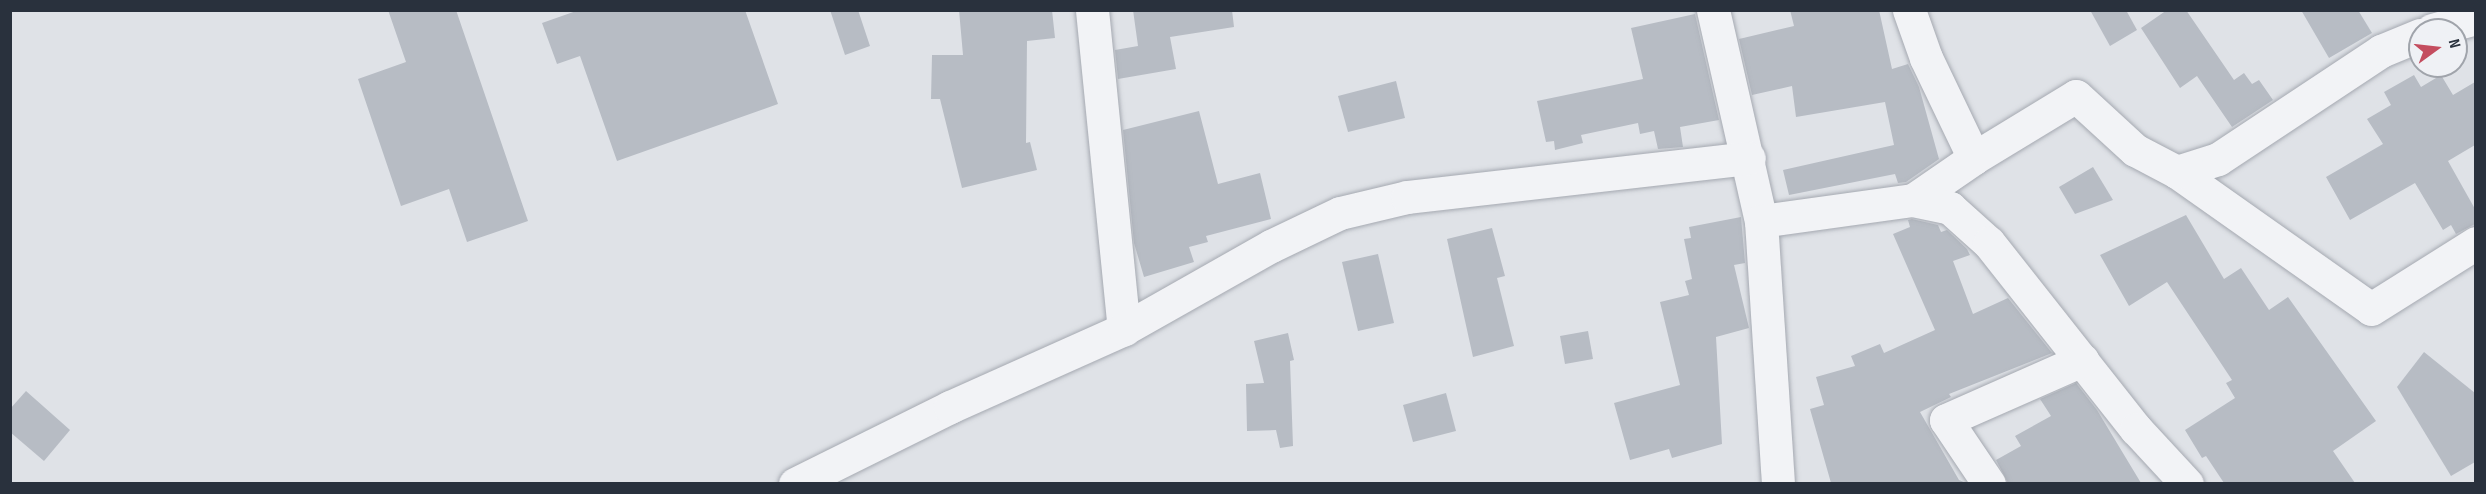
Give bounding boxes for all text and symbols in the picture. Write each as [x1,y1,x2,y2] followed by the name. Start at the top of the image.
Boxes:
[2408,18,2468,78] north arrow
[2444,37,2464,50] text: N

